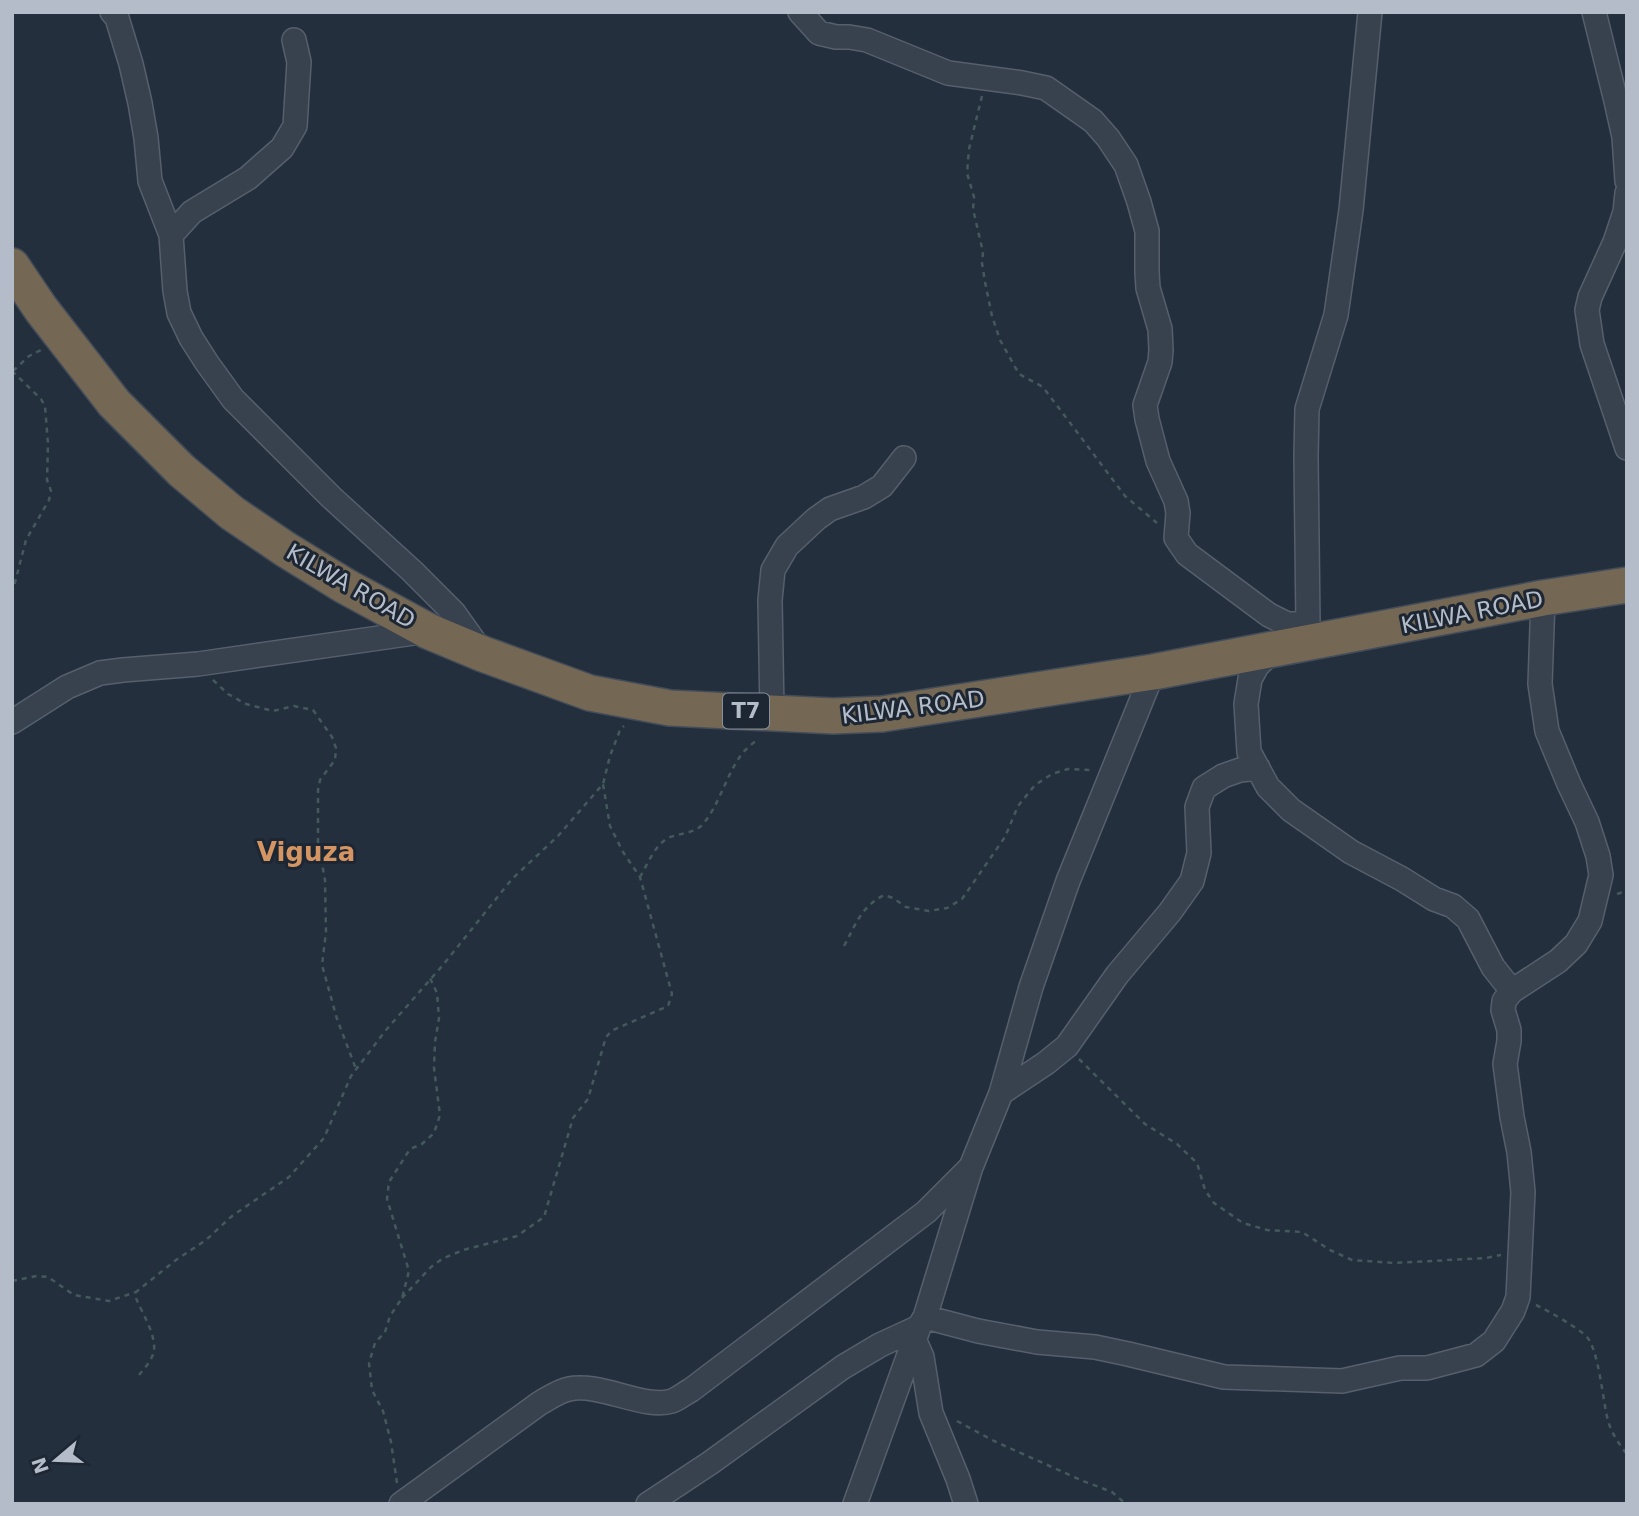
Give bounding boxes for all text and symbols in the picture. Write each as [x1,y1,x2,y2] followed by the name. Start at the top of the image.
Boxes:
[282,539,420,633] street label: KILWA ROAD
[1399,585,1545,639] street label: KILWA ROAD
[840,685,986,729] street label: KILWA ROAD
[723,694,769,728] road number: T7
[257,837,355,867] district label: Viguza
[21,1425,91,1495] north arrow
[27,1454,53,1477] text: N

